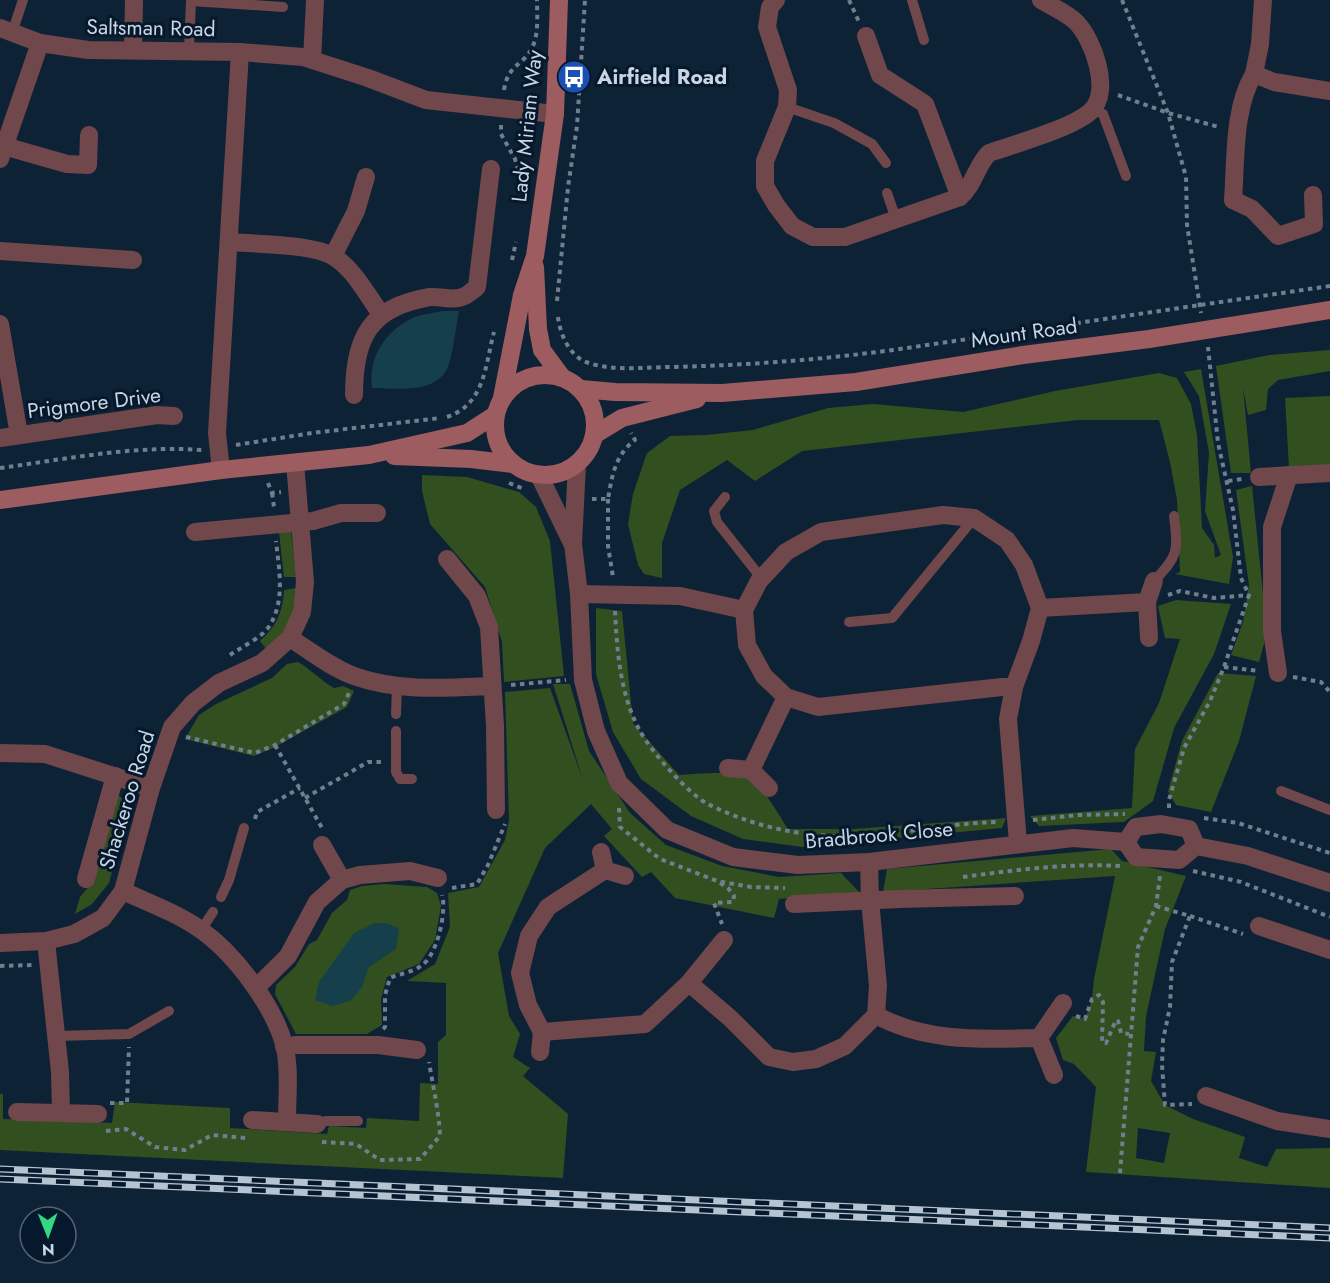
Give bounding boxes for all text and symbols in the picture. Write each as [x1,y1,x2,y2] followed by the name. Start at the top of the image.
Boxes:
[86,12,216,44] street label: Saltsman Road
[504,48,550,204] street label: Lady Miriam Way
[556,59,592,95] bus stop icon: Airfield Road
[596,62,727,92] place label: Airfield Road
[969,311,1079,355] street label: Mount Road
[26,380,163,426] street label: Prigmore Drive
[92,727,162,873] street label: Shackeroo Road
[804,814,954,856] street label: Bradbrook Close
[18,1205,78,1265] north arrow
[42,1238,55,1261] text: N

